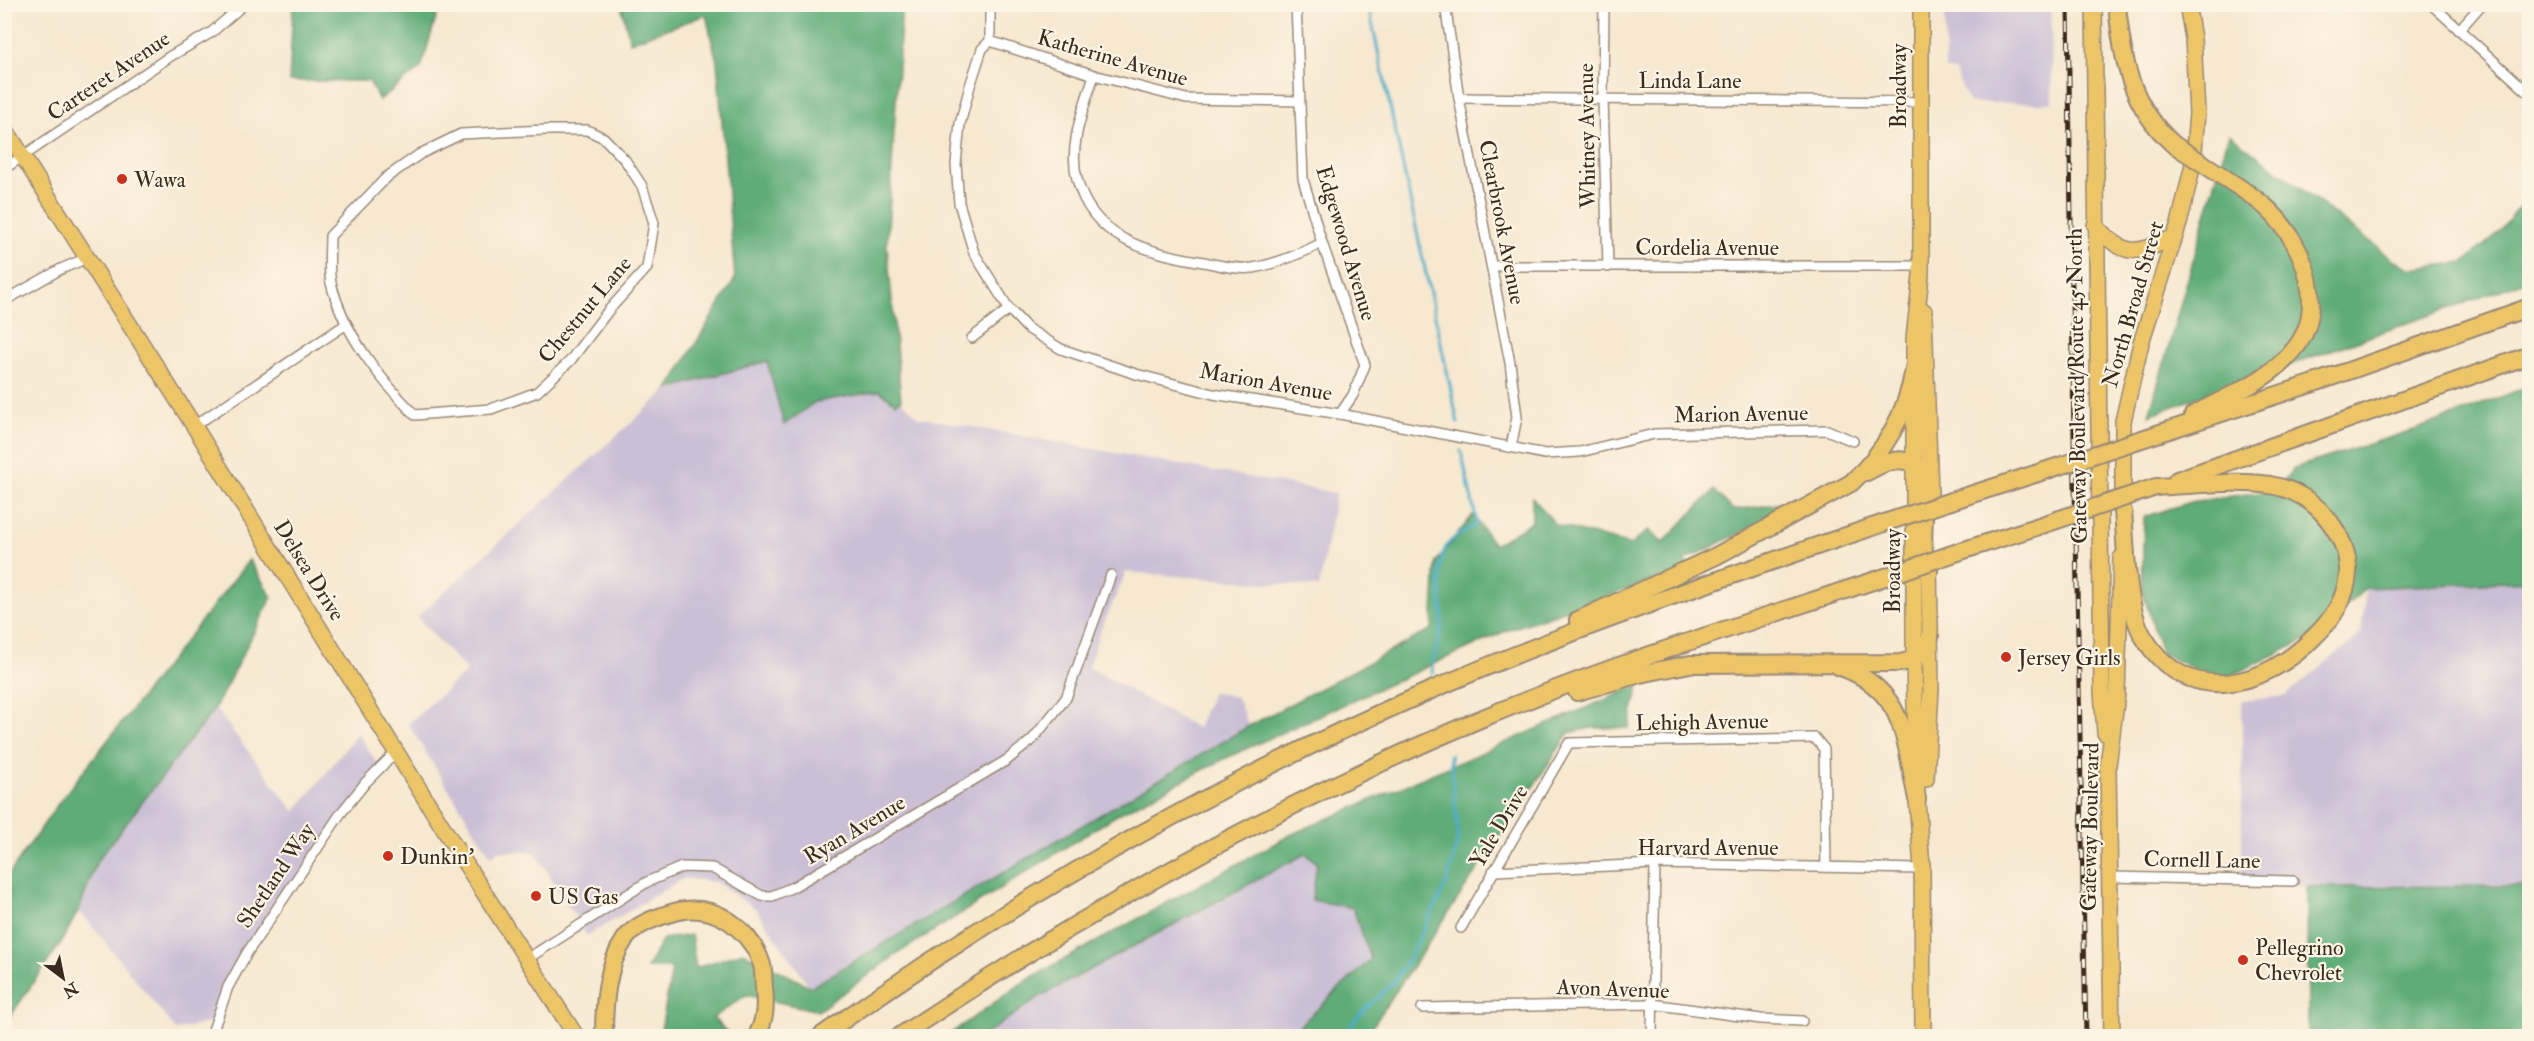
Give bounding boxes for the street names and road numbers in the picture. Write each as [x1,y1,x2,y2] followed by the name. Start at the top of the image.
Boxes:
[1034,23,1191,93] street label: Katherine Avenue
[42,24,175,127] street label: Carteret Avenue
[1885,43,1913,128] street label: Broadway
[1572,63,1602,210] street label: Whitney Avenue
[1638,67,1742,95] street label: Linda Lane
[1472,138,1532,307] street label: Clearbrook Avenue
[1309,162,1383,324] street label: Edgewood Avenue
[2096,218,2170,391] street label: North Broad Street
[2060,227,2094,544] street label: Gateway Boulevard/Route 45 North
[1635,234,1779,262] street label: Cordelia Avenue
[532,250,638,369] street label: Chestnut Lane
[1197,357,1334,407] street label: Marion Avenue
[1674,399,1808,429] street label: Marion Avenue
[267,515,351,626] street label: Delsea Drive
[1879,528,1907,613] street label: Broadway
[1635,707,1769,737] street label: Lehigh Avenue
[2075,742,2105,912] street label: Gateway Boulevard
[1463,780,1535,873] street label: Yale Drive
[799,789,910,871] street label: Ryan Avenue
[231,818,321,933] street label: Shetland Way
[1637,834,1779,862] street label: Harvard Avenue
[2143,845,2261,875] street label: Cornell Lane
[1555,973,1670,1005] street label: Avon Avenue

